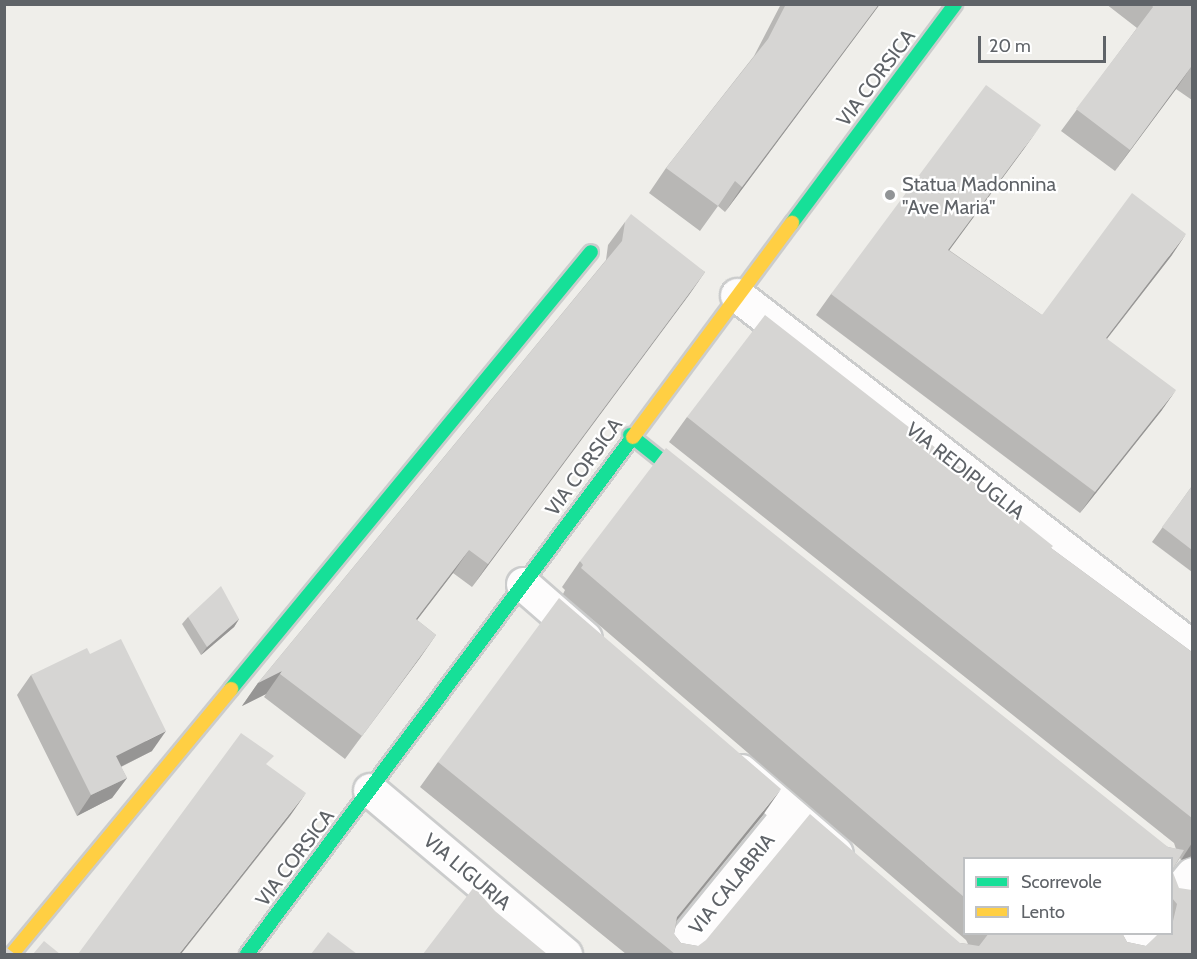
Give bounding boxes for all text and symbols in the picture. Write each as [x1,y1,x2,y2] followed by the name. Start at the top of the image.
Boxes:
[981,24,1108,62] scale bar
[832,25,920,131] street label: VIA CORSICA
[989,35,1031,57] text: 20 m
[902,172,1056,219] place label: Statua Madonnina "Ave Maria"
[883,188,897,202] marker: Statua Madonnina "Ave Maria"
[540,413,628,521] street label: VIA CORSICA
[901,417,1029,525] street label: VIA REDIPUGLIA
[251,805,339,911] street label: VIA CORSICA
[418,829,516,915] street label: VIA LIGURIA
[684,829,780,939] street label: VIA CALABRIA
[963,857,1173,935] legend
[1021,871,1102,893] text: Scorrevole
[1021,901,1065,923] text: Lento

